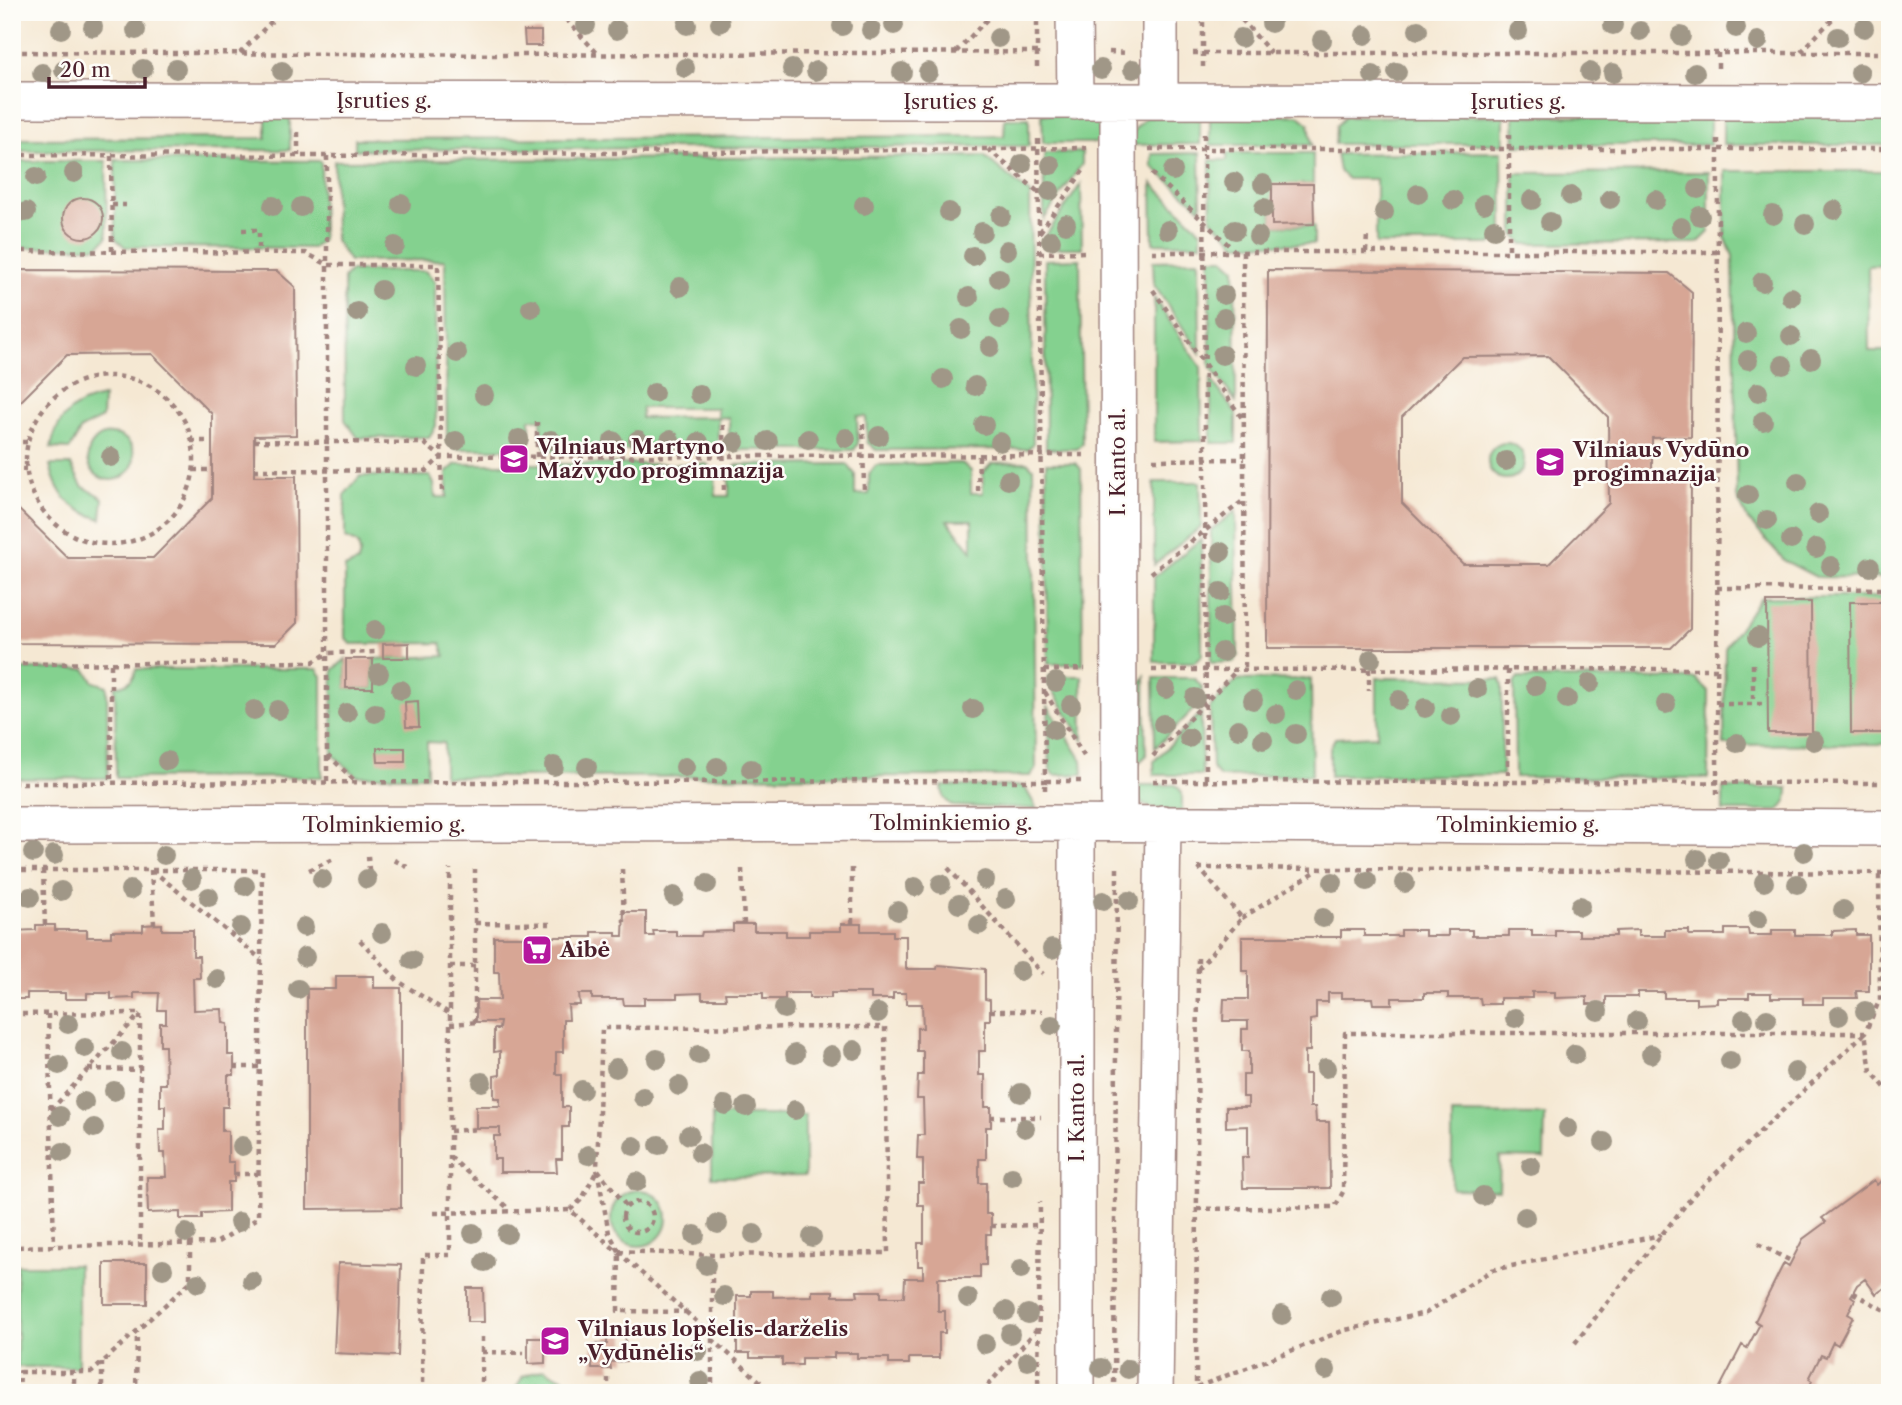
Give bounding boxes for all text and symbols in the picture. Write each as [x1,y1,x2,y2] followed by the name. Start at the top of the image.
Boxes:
[49,46,145,90] scale bar
[60,57,111,82] text: 20 m
[336,88,432,113] street label: Įsruties g.
[903,89,999,114] street label: Įsruties g.
[1470,89,1566,114] street label: Įsruties g.
[1105,408,1130,516] street label: I. Kanto al.
[536,434,785,483] place label: Vilniaus Martyno Mažvydo progimnazija
[1572,437,1749,486] place label: Vilniaus Vydūno progimnazija
[497,442,531,476] school or university icon: Vilniaus Martyno Mažvydo progimnazija
[1533,445,1567,479] school or university icon: Vilniaus Vydūno progimnazija
[869,810,1033,835] street label: Tolminkiemio g.
[302,812,466,837] street label: Tolminkiemio g.
[1436,812,1600,837] street label: Tolminkiemio g.
[520,933,554,967] supermarket icon: Aibė
[559,937,610,962] place label: Aibė
[1064,1054,1089,1162] street label: I. Kanto al.
[577,1316,848,1365] place label: Vilniaus lopšelis-darželis „Vydūnėlis“
[538,1324,572,1358] school or university icon: Vilniaus lopšelis-darželis „Vydūnėlis“

